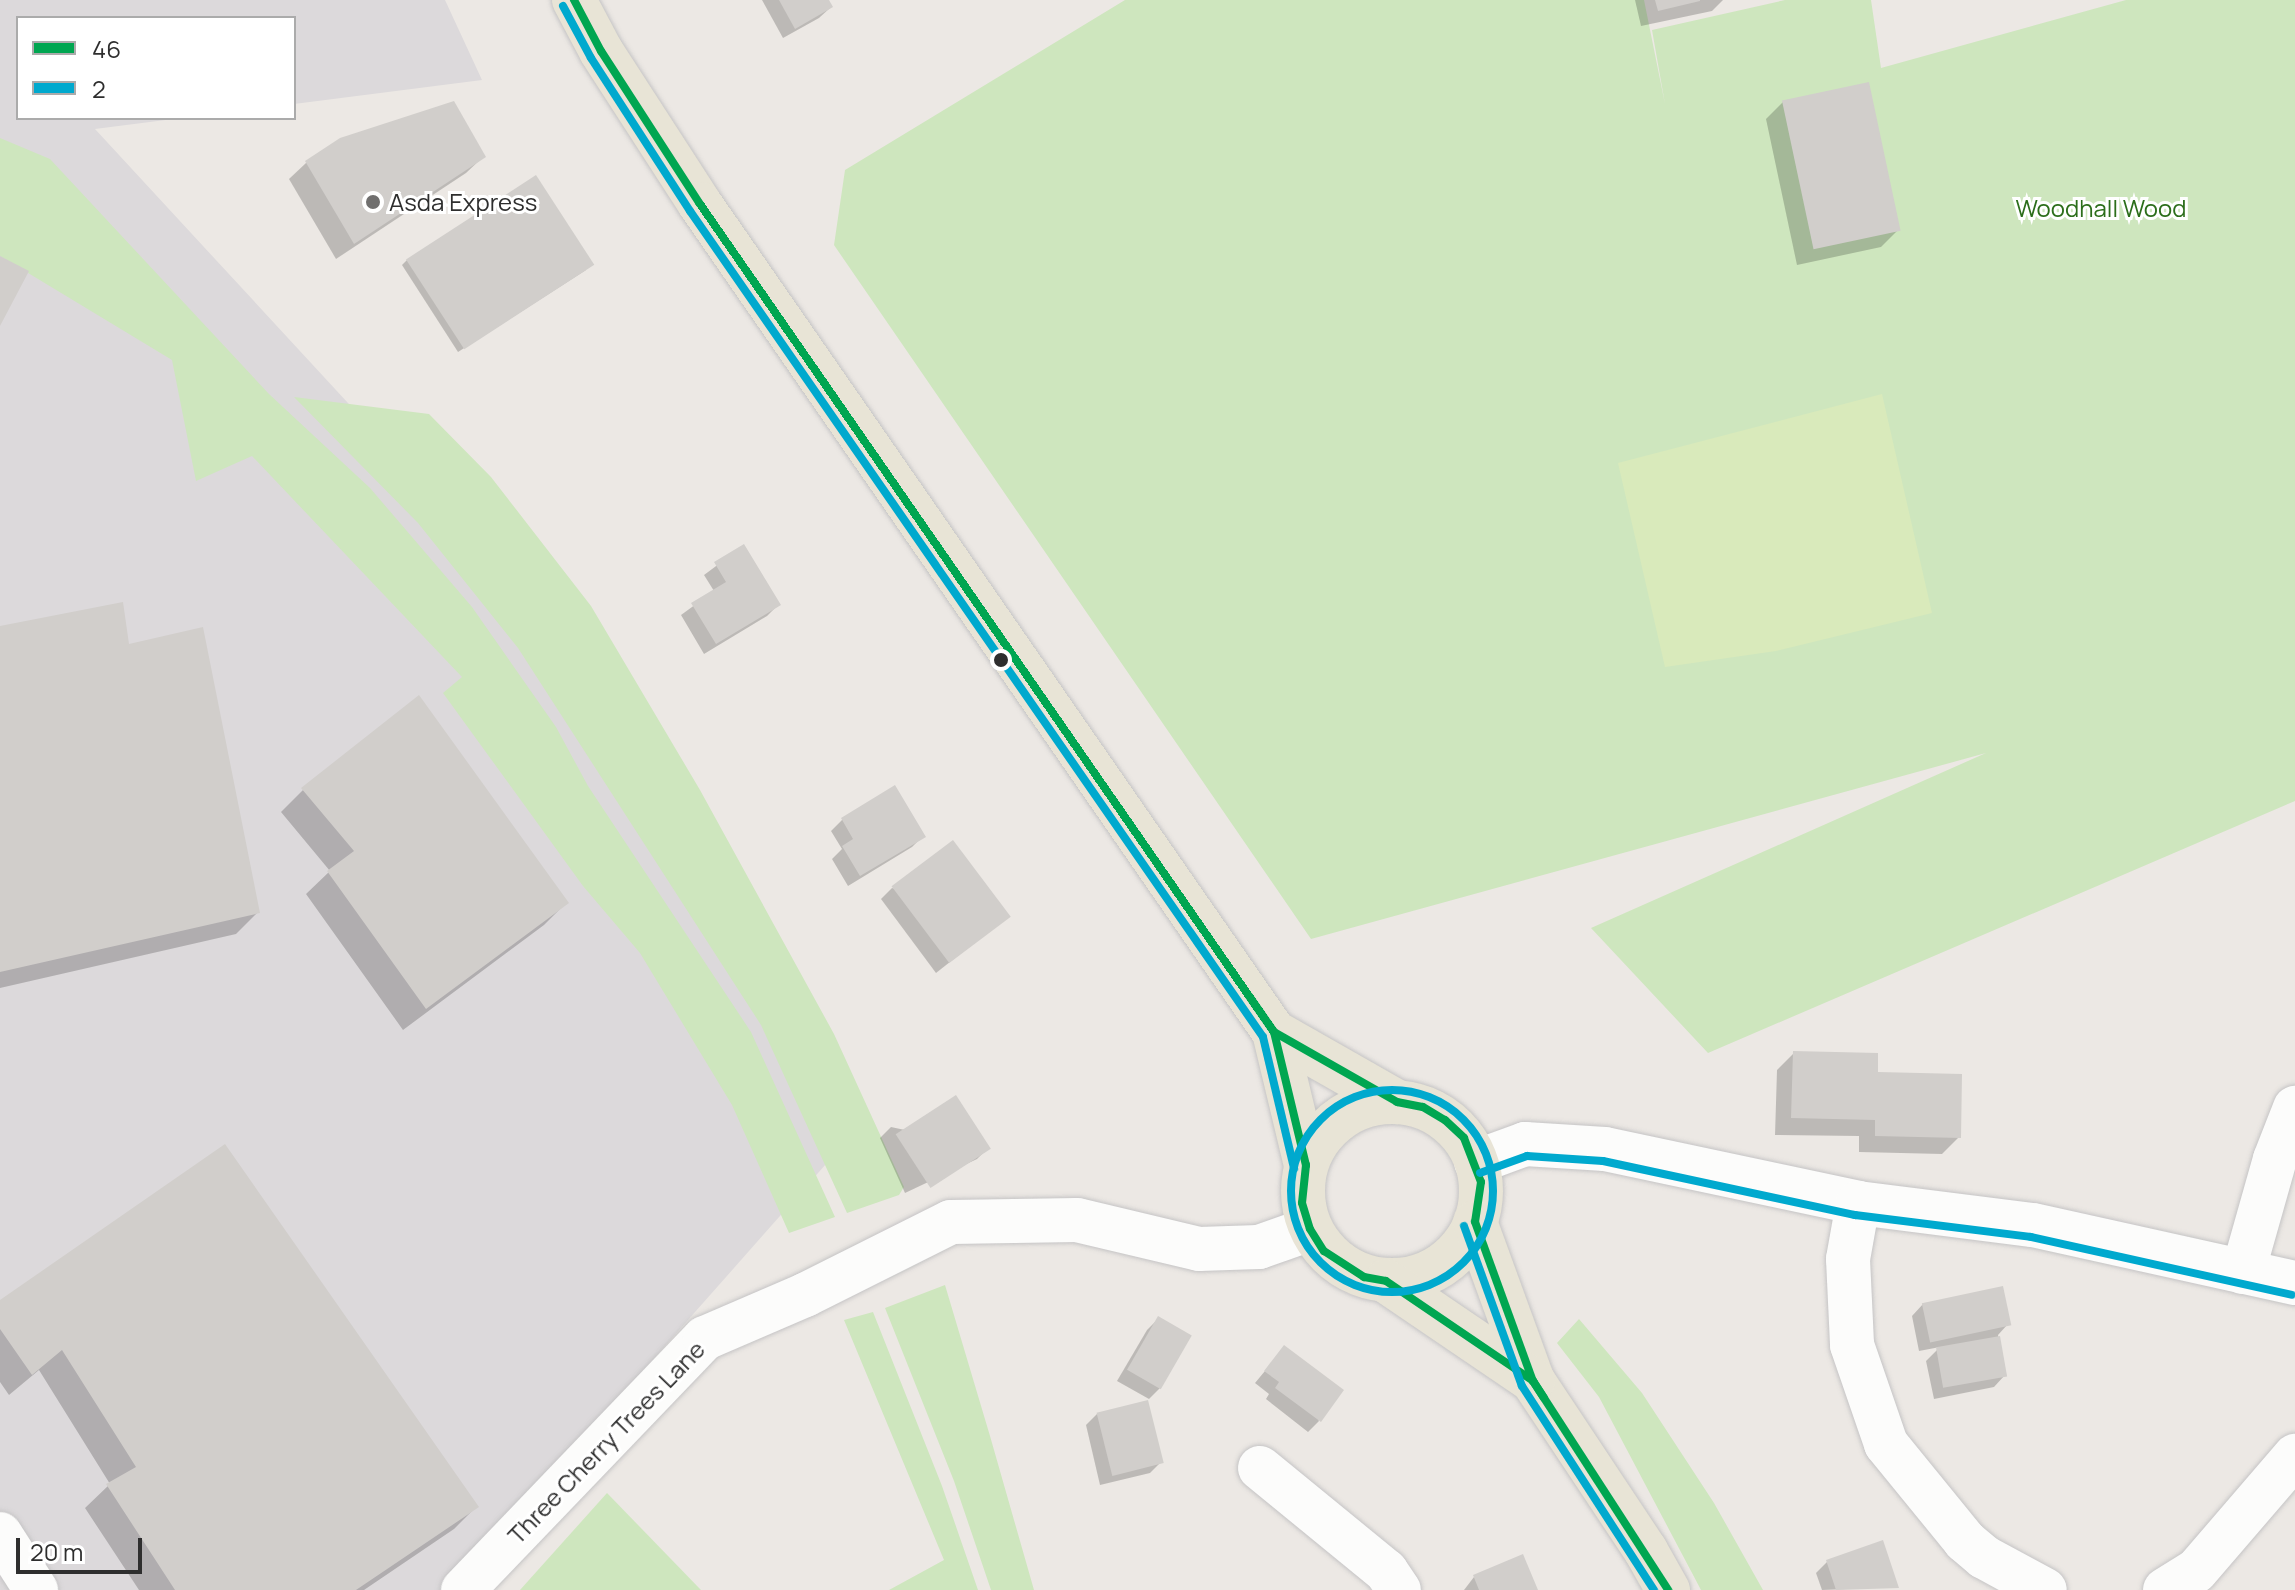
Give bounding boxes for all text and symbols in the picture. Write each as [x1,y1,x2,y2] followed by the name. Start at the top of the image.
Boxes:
[16,16,296,120] legend
[92,32,121,65] text: 46
[92,72,106,105] text: 2
[389,188,537,216] place label: Asda Express
[364,193,382,211] marker: Asda Express
[2016,194,2186,222] park label: Woodhall Wood
[993,652,1009,668] unlabelled marker
[502,1335,710,1549] street label: Three Cherry Trees Lane
[20,1522,146,1572] scale bar
[30,1535,83,1568] text: 20 m

